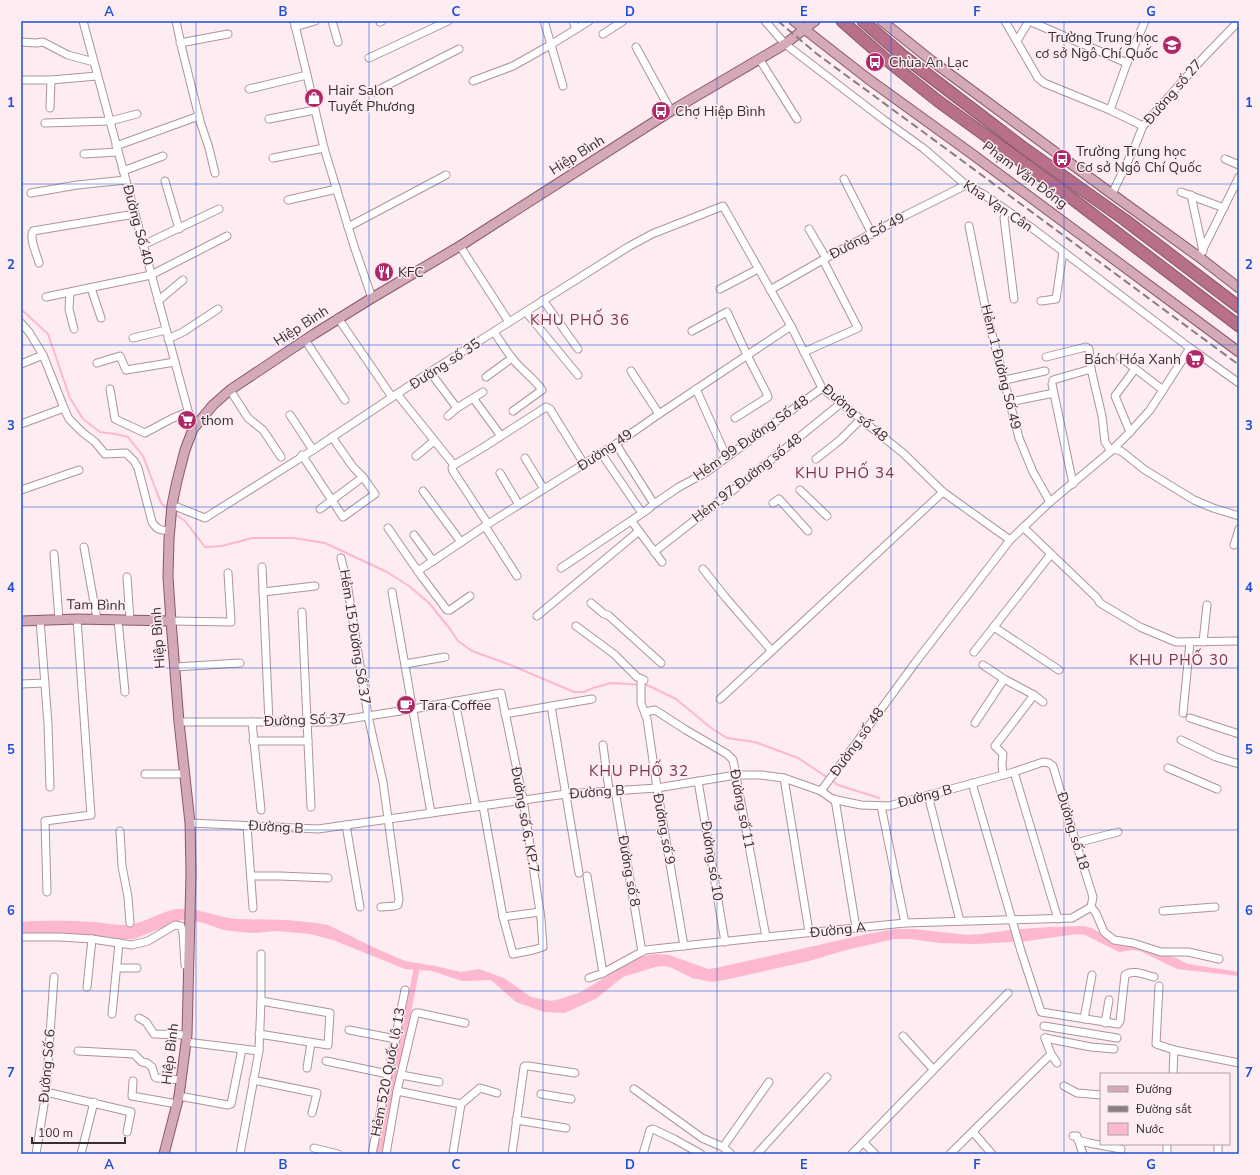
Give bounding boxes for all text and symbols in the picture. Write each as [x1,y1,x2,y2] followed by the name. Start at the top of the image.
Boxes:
[104,3,114,21] text: A
[279,3,288,21] text: B
[452,3,461,21] text: C
[625,3,635,21] text: D
[800,3,808,21] text: E
[973,3,981,21] text: F
[1146,3,1156,21] text: G
[1035,28,1159,63] place label: Trường Trung học cơ sở Ngô Chí Quốc
[1161,34,1183,56] school or university icon: Trường Trung học cơ sở Ngô Chí Quốc
[864,51,886,73] bus stop icon: Chùa An Lạc
[889,53,969,72] place label: Chùa An Lạc
[1139,55,1207,129] street label: Đường số 27
[328,81,415,116] place label: Hair Salon Tuyết Phương
[303,87,325,109] shop icon: Hair Salon Tuyết Phương
[7,94,15,112] text: 1
[1245,94,1253,112] text: 1
[650,100,672,122] bus stop icon: Chợ Hiệp Bình
[675,102,765,121] place label: Chợ Hiệp Bình
[546,131,608,179] street label: Hiệp Bình
[979,137,1071,213] street label: Phạm Văn Đồng
[1076,142,1202,177] place label: Trường Trung học Cơ sở Ngô Chí Quốc
[1051,148,1073,170] bus stop icon: Trường Trung học Cơ sở Ngô Chí Quốc
[959,176,1037,236] street label: Kha Vạn Cân
[118,182,158,267] street label: Đường Số 40
[825,208,908,264] street label: Đường Số 49
[7,256,15,274] text: 2
[1245,256,1253,274] text: 2
[373,261,395,283] restaurant icon: KFC
[398,263,424,282] place label: KFC
[270,301,332,351] street label: Hiệp Bình
[976,302,1026,432] street label: Hẻm 1 Đường Số 49
[530,308,630,330] district label: KHU PHỐ 36
[405,334,484,394] street label: Đường số 35
[1184,348,1206,370] supermarket icon: Bách Hóa Xanh
[1084,350,1181,369] place label: Bách Hóa Xanh
[817,379,892,446] street label: Đường số 48
[690,391,812,485] street label: Hẻm 99 Đường Số 48
[176,409,198,431] supermarket icon: thom
[201,411,234,430] place label: thom
[7,417,15,435] text: 3
[1245,417,1253,435] text: 3
[573,425,636,476] street label: Đường 49
[688,429,806,527] street label: Hẻm 97 Đường số 48
[795,461,895,483] district label: KHU PHỐ 34
[335,568,375,706] street label: Hẻm 15 Đường Sổ 37
[7,579,15,597] text: 4
[1245,579,1253,597] text: 4
[66,595,126,615] street label: Tam Bình
[146,607,170,669] street label: Hiệp Bình
[1129,648,1229,670] district label: KHU PHỐ 30
[395,694,417,716] cafe icon: Tara Coffee
[420,696,491,715] place label: Tara Coffee
[825,704,888,781] street label: Đường số 48
[262,709,347,731] street label: Đường Số 37
[7,741,15,759] text: 5
[1245,741,1253,759] text: 5
[589,759,689,781] district label: KHU PHỐ 32
[506,764,544,875] street label: Đường số 6, KP.7
[725,767,759,850] street label: Đường số 11
[895,780,954,813] street label: Đường B
[568,781,625,803] street label: Đường B
[1052,789,1094,872] street label: Đường số 18
[648,791,680,866] street label: Đường số 9
[247,816,304,838] street label: Đường B
[696,819,728,902] street label: Đường số 10
[613,833,645,908] street label: Đường số 8
[7,902,15,920] text: 6
[1245,902,1253,920] text: 6
[808,918,867,942] street label: Đường A
[366,1006,410,1138] street label: Hẻm 520 Quốc lộ 13
[157,1022,183,1086] street label: Hiệp Bình
[34,1028,60,1105] street label: Đường Số 6
[7,1064,15,1082] text: 7
[1245,1064,1253,1082] text: 7
[1100,1073,1230,1145] legend
[1135,1081,1172,1097] text: Đường
[1135,1101,1192,1117] text: Đường sắt
[32,1119,125,1145] scale bar
[1136,1121,1164,1137] text: Nước
[38,1125,73,1141] text: 100 m
[104,1156,114,1174] text: A
[279,1156,288,1174] text: B
[452,1156,461,1174] text: C
[625,1156,635,1174] text: D
[800,1156,808,1174] text: E
[973,1156,981,1174] text: F
[1146,1156,1156,1174] text: G

